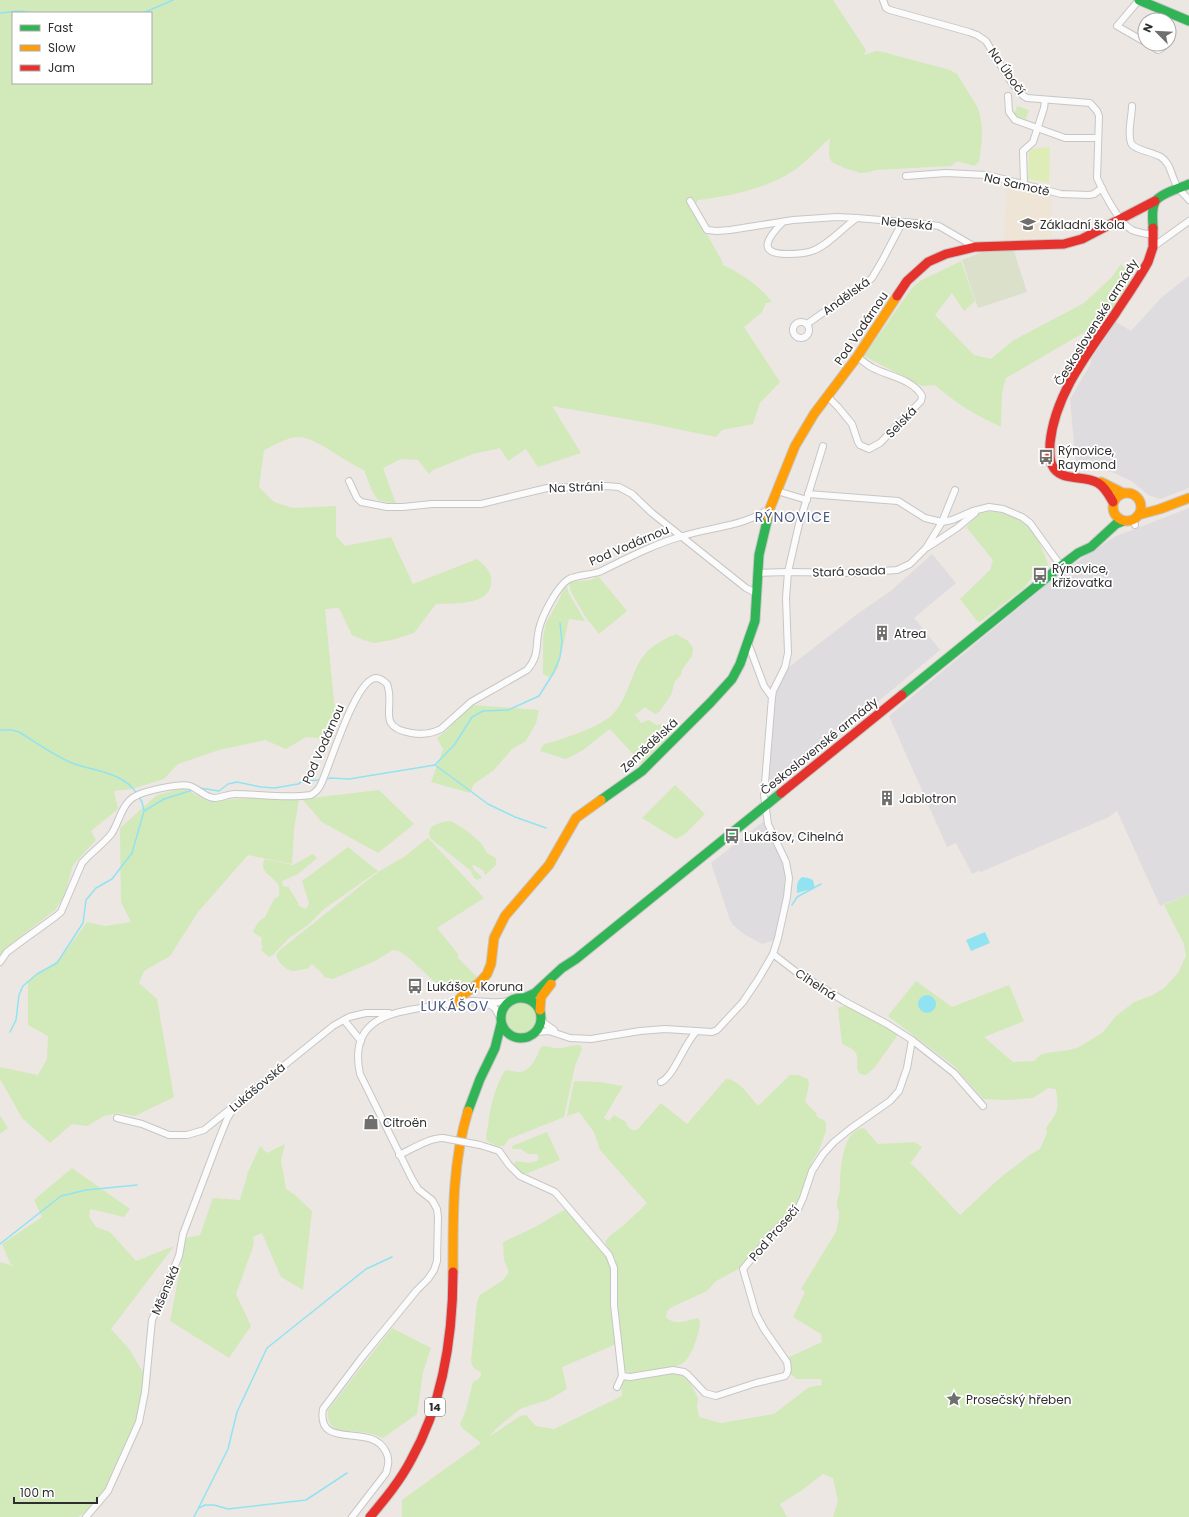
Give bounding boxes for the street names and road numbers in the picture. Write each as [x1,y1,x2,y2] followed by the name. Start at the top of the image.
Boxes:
[985,44,1029,98] street label: Na Úbočí
[983,168,1051,200] street label: Na Samotě
[880,212,934,234] street label: Nebeská
[1050,255,1142,389] street label: Československé armády
[819,273,873,319] street label: Andělská
[830,288,892,368] street label: Pod Vodárnou
[882,402,920,442] street label: Selská
[549,478,604,496] street label: Na Stráni
[586,520,672,570] street label: Pod Vodárnou
[812,561,886,581] street label: Stará osada
[757,693,882,799] street label: Československé armády
[298,701,348,787] street label: Pod Vodárnou
[617,714,681,776] street label: Zemědělská
[792,964,840,1004] street label: Cihelná
[225,1059,289,1115] street label: Lukášovská
[745,1201,803,1265] street label: Pod Prosečí
[147,1263,183,1317] street label: Mšenská
[425,1398,445,1416] road number: 14

